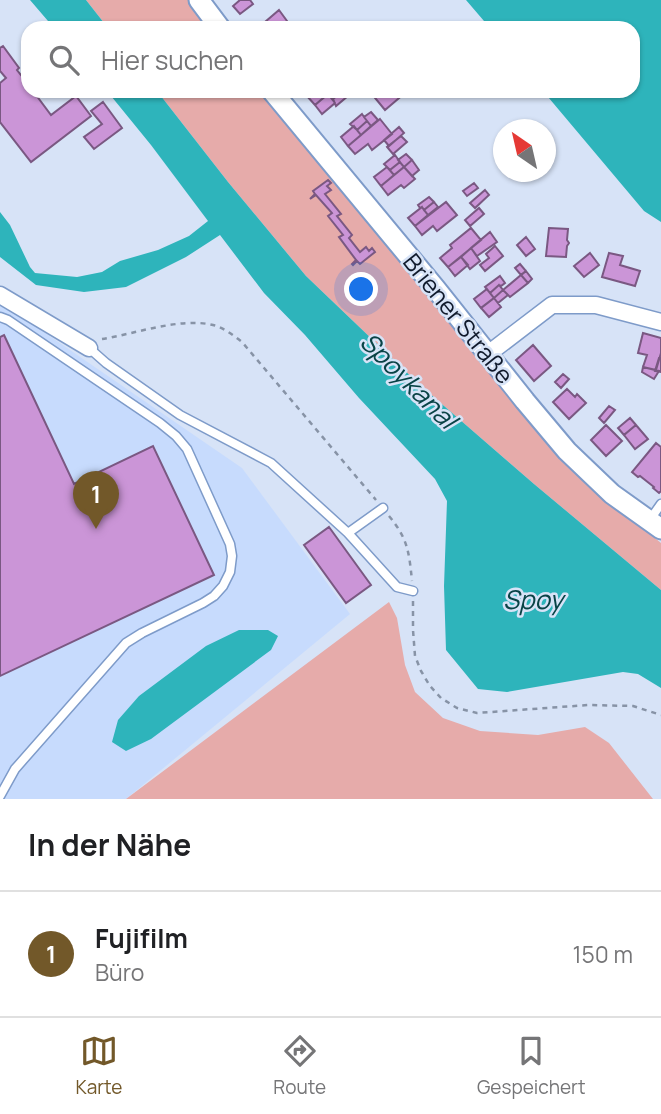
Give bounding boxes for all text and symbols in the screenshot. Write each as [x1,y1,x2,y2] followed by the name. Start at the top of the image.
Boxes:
[21,21,640,98] search box
[45,41,83,79] icon: search
[101,42,244,78] text: Hier suchen
[493,119,556,182] north arrow
[396,246,522,390] street label: Briener Straße
[344,272,378,306] your location
[353,324,467,438] water label: Spoykanal
[73,471,119,529] pin: 1
[503,581,566,617] water label: Spoy
[28,824,191,865] text: In der Nähe
[95,920,188,956] text: Fujifilm
[46,938,56,970] text: 1
[573,938,633,970] text: 150 m
[95,956,144,988] text: Büro
[75,1032,122,1100] tab: Karte
[273,1032,326,1100] tab: Route
[477,1032,586,1100] tab: Gespeichert

